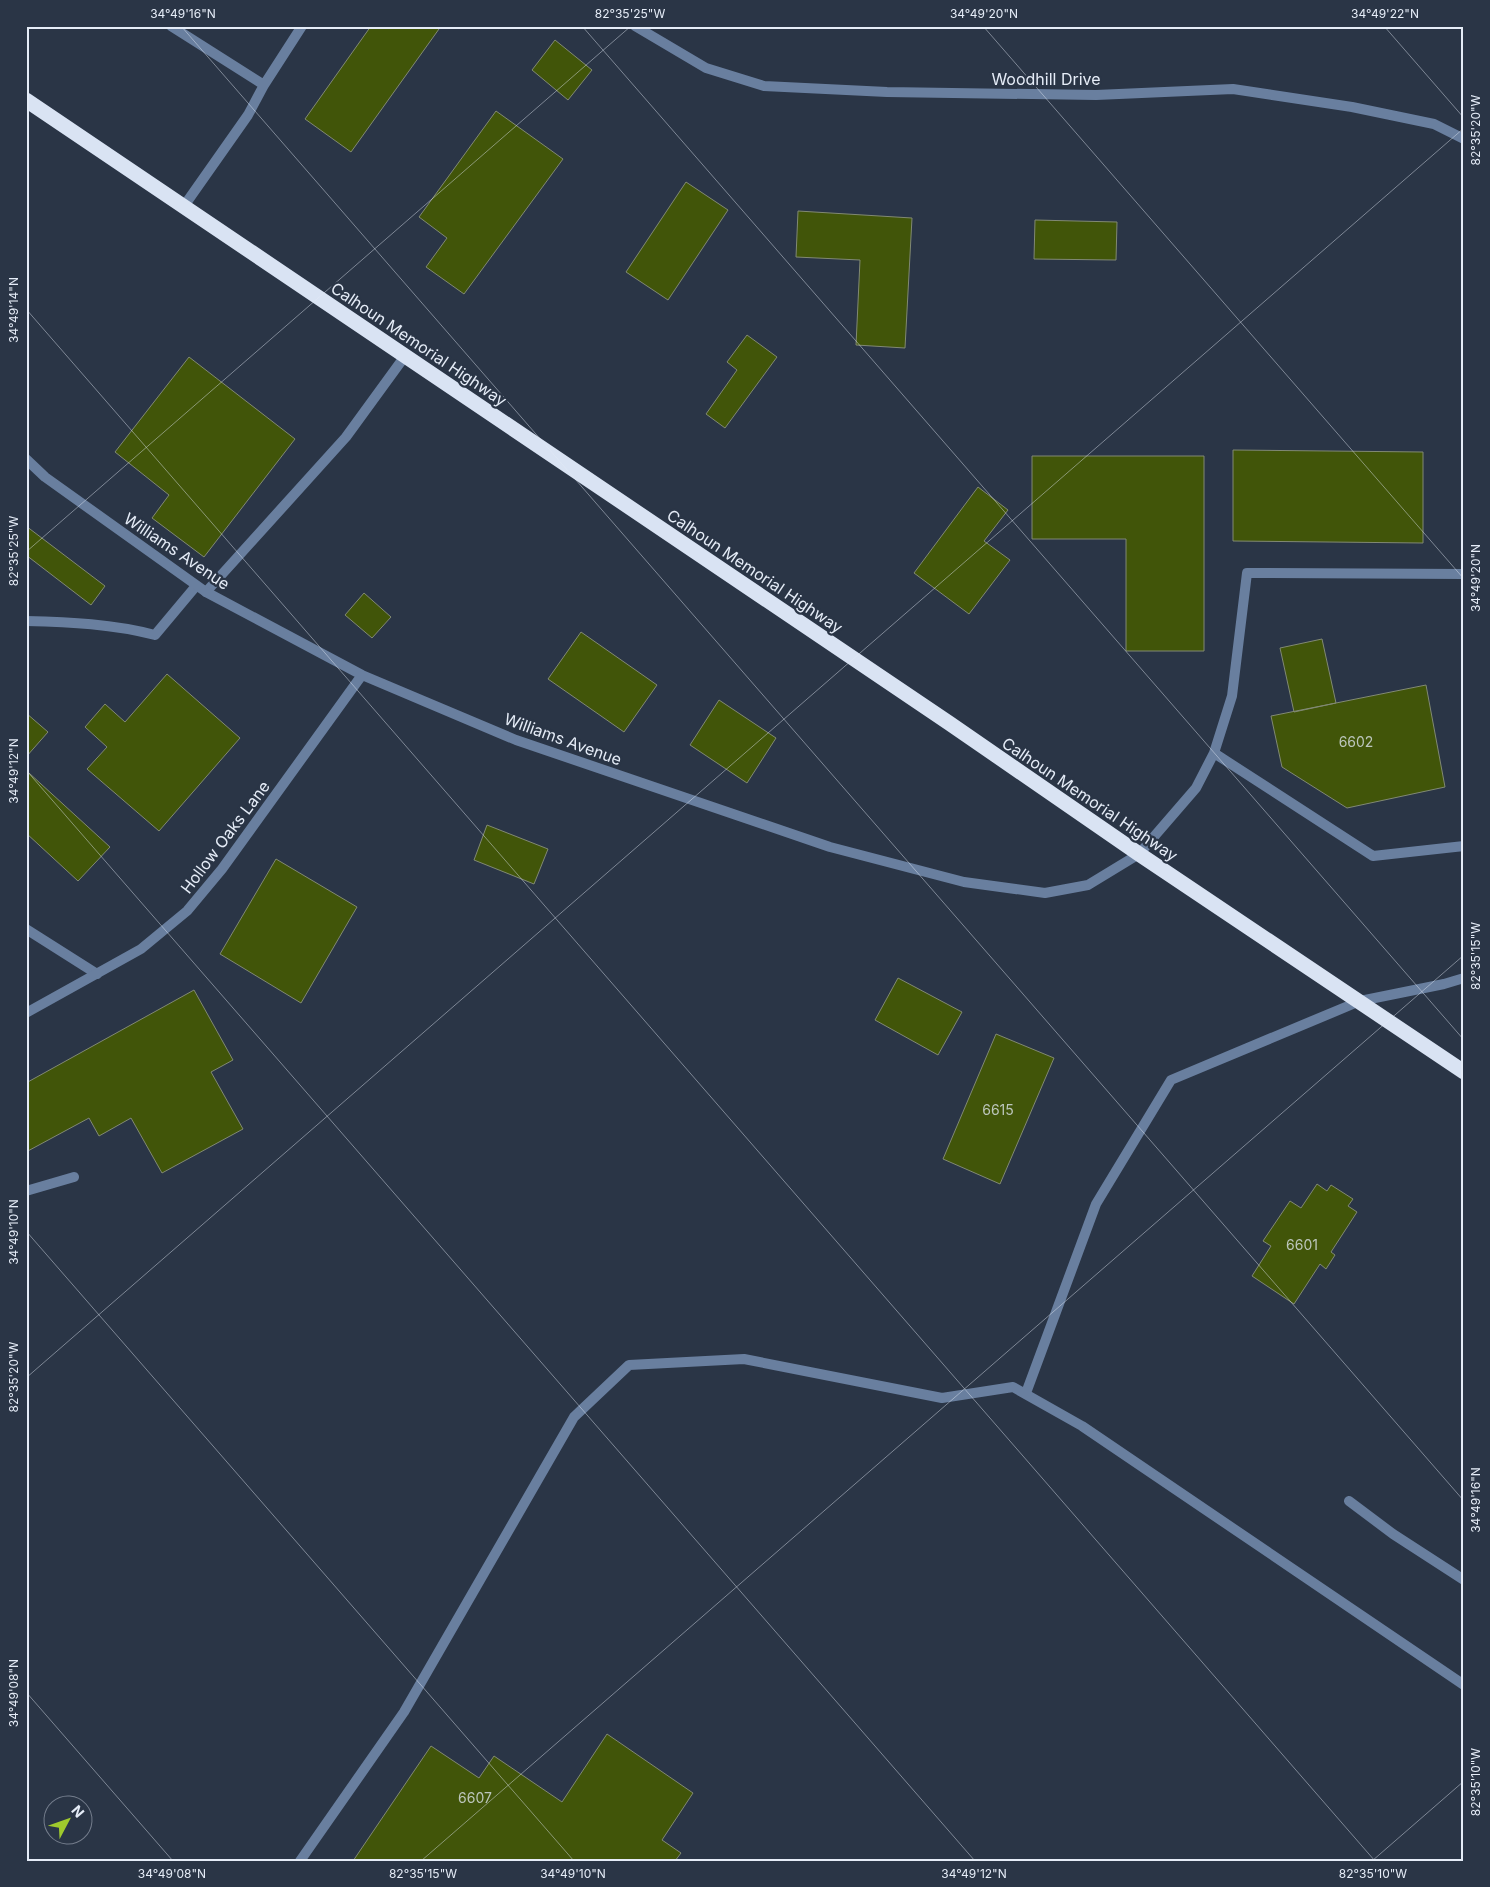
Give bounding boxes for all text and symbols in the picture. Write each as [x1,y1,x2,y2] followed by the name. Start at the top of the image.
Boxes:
[150,6,216,21] text: 34°49'16"N
[595,6,665,21] text: 82°35'25"W
[950,6,1018,21] text: 34°49'20"N
[1351,6,1419,21] text: 34°49'22"N
[991,69,1101,89] street label: Woodhill Drive
[1468,94,1483,165] text: 82°35'20"W
[6,277,21,343] text: 34°49'14"N
[327,278,511,410] street label: Calhoun Memorial Highway
[663,505,847,637] street label: Calhoun Memorial Highway
[120,508,234,594] street label: Williams Avenue
[6,516,21,586] text: 82°35'25"W
[1468,544,1483,612] text: 34°49'20"N
[502,708,624,770] street label: Williams Avenue
[998,733,1182,865] street label: Calhoun Memorial Highway
[1339,733,1373,750] house number: 6602
[6,738,21,804] text: 34°49'12"N
[176,777,274,897] street label: Hollow Oaks Lane
[1468,922,1483,990] text: 82°35'15"W
[982,1101,1014,1118] house number: 6615
[6,1199,21,1265] text: 34°49'10"N
[1286,1236,1318,1253] house number: 6601
[6,1341,21,1412] text: 82°35'20"W
[1468,1467,1483,1533] text: 34°49'16"N
[6,1659,21,1727] text: 34°49'08"N
[1468,1748,1483,1816] text: 82°35'10"W
[458,1789,492,1806] house number: 6607
[42,1794,92,1844] north arrow
[68,1802,88,1821] text: N
[138,1866,206,1881] text: 34°49'08"N
[389,1866,457,1881] text: 82°35'15"W
[540,1866,606,1881] text: 34°49'10"N
[941,1866,1007,1881] text: 34°49'12"N
[1339,1866,1407,1881] text: 82°35'10"W

